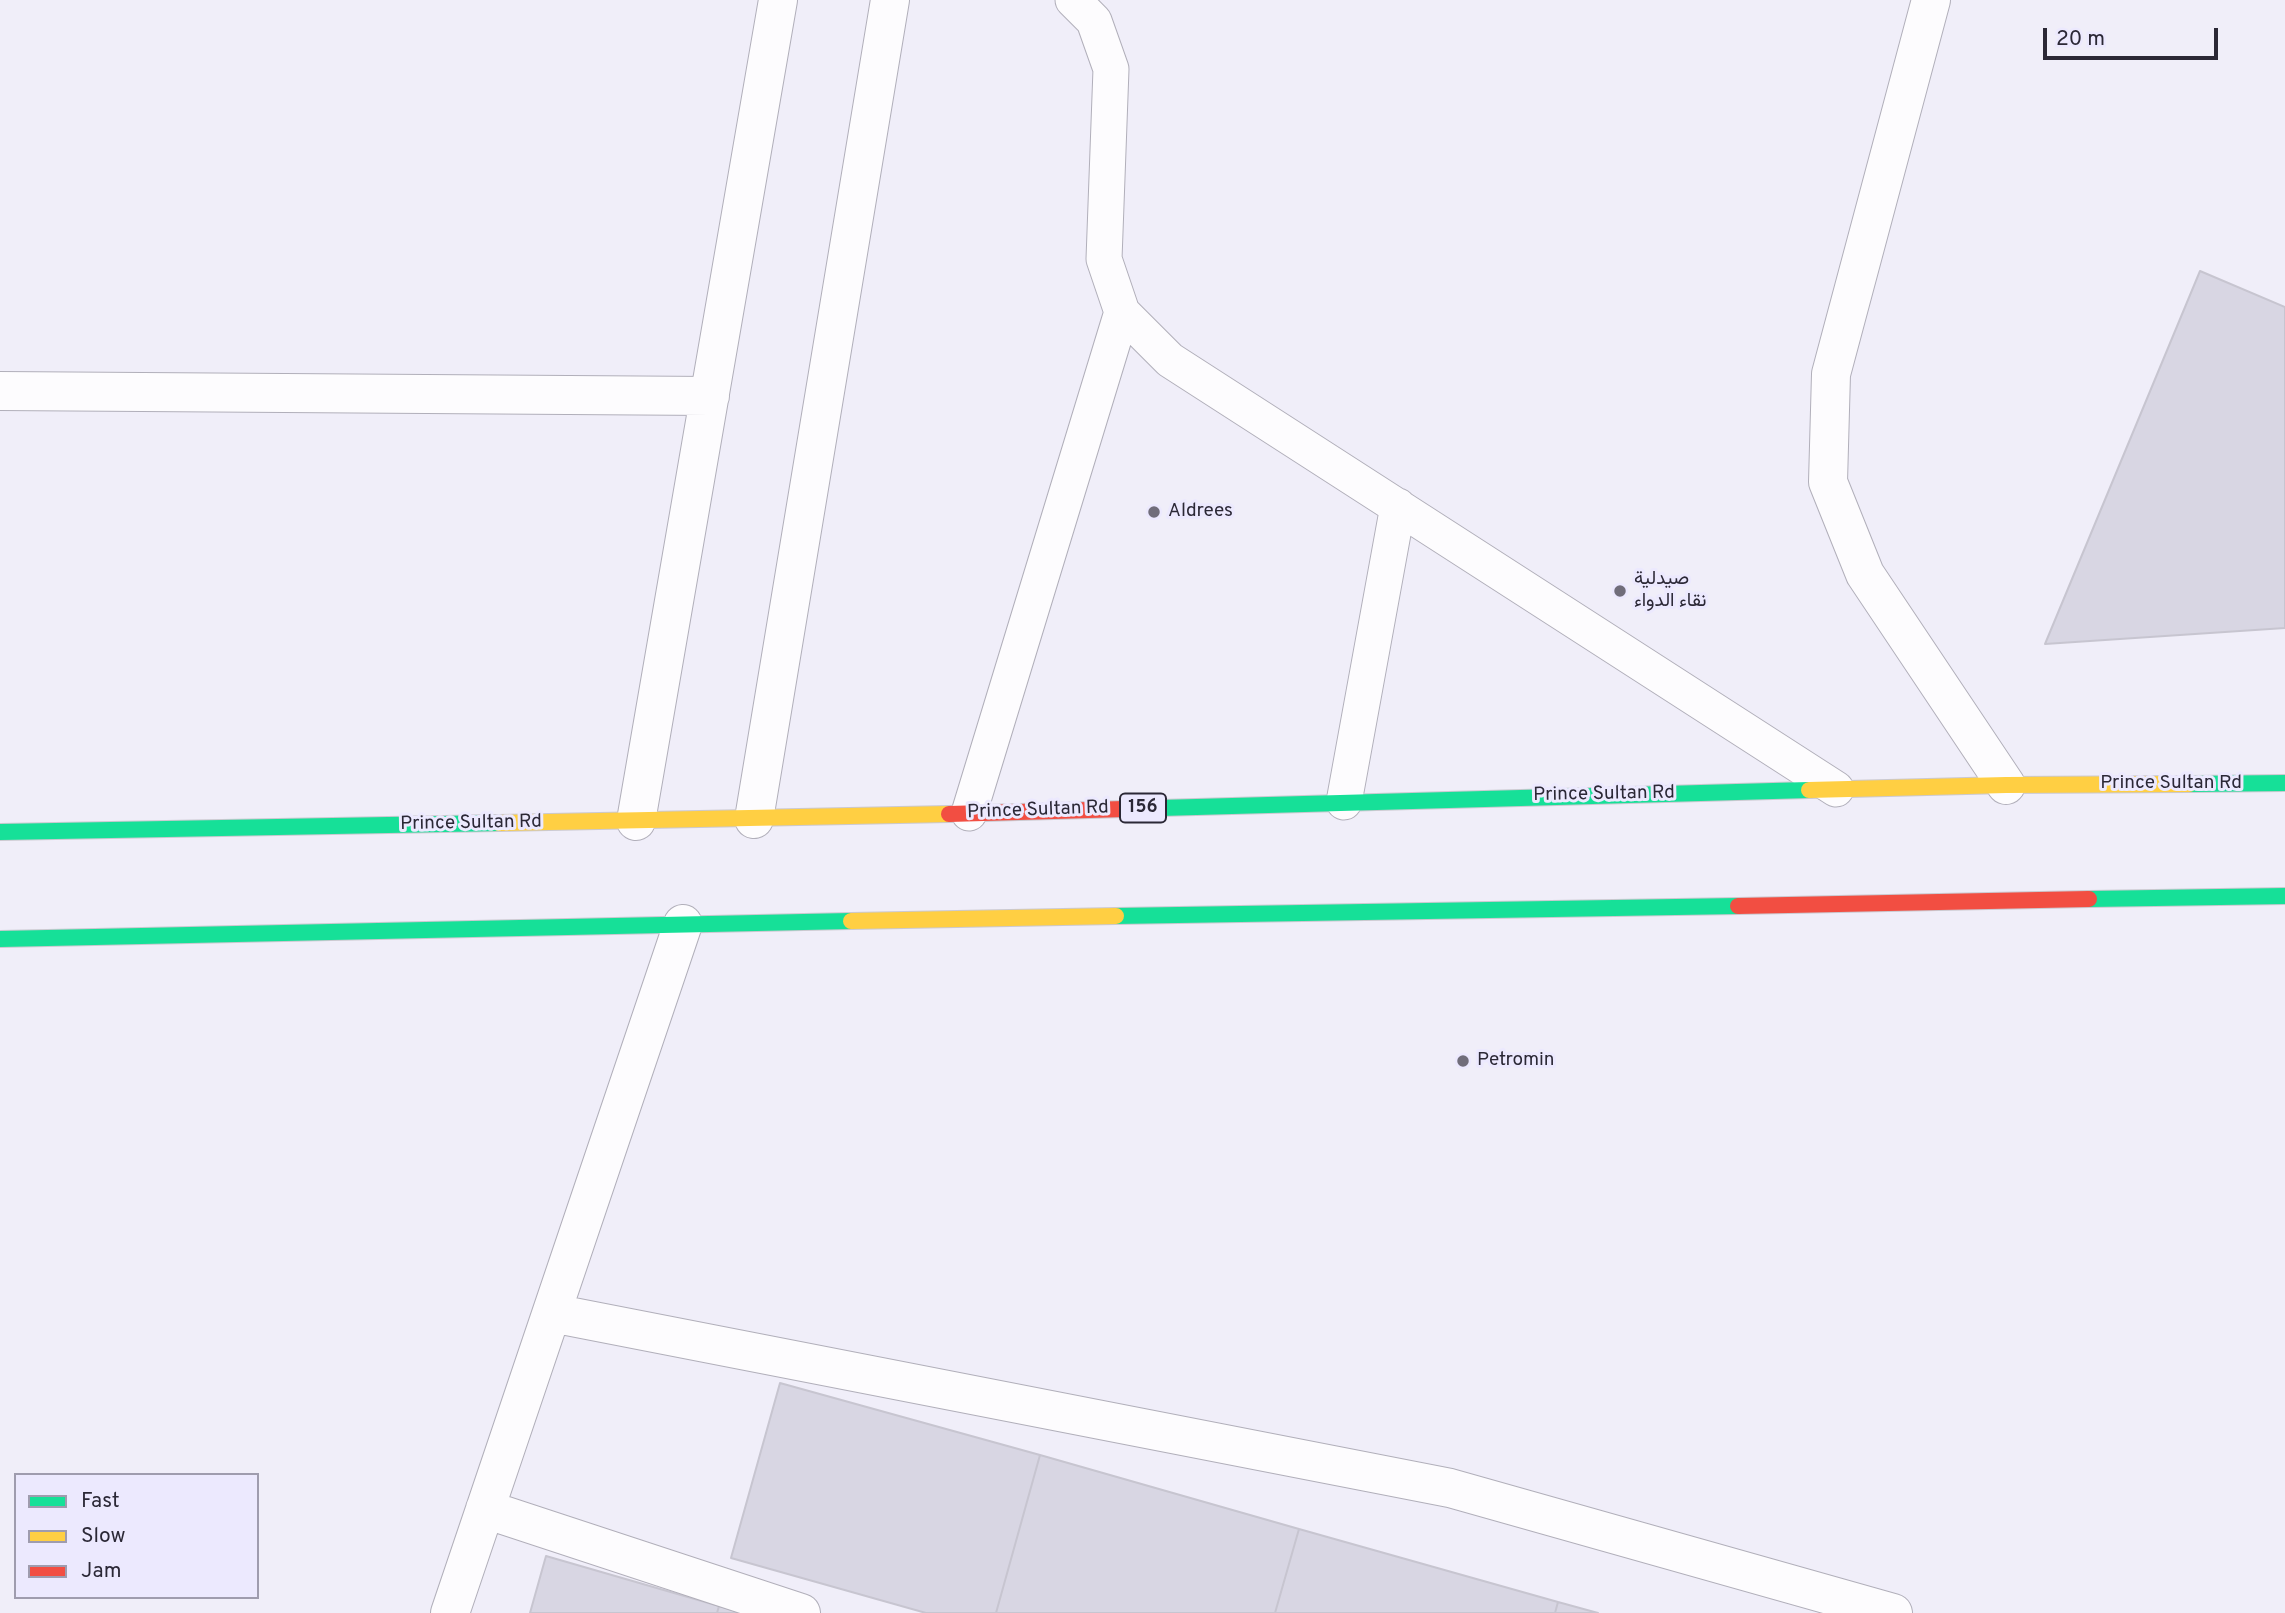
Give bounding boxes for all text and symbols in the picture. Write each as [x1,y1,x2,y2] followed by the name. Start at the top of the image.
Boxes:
[2047,14,2222,58] scale bar
[2056,26,2105,53] text: 20 m
[1168,501,1233,523] place label: Aldrees
[1146,504,1162,520] marker: Aldrees
[1634,569,1707,613] place label: صيدلية نقاء الدواء
[1612,583,1628,599] marker: صيدلية نقاء الدواء
[2100,773,2242,795] street label: Prince Sultan Rd
[1533,782,1675,808] street label: Prince Sultan Rd
[1120,794,1166,822] road number: 156
[967,797,1109,825] street label: Prince Sultan Rd
[400,811,542,837] street label: Prince Sultan Rd
[1477,1050,1555,1072] place label: Petromin
[1455,1053,1471,1069] marker: Petromin
[14,1473,259,1599] legend
[81,1488,120,1515] text: Fast
[81,1523,126,1550] text: Slow
[81,1558,122,1585] text: Jam

